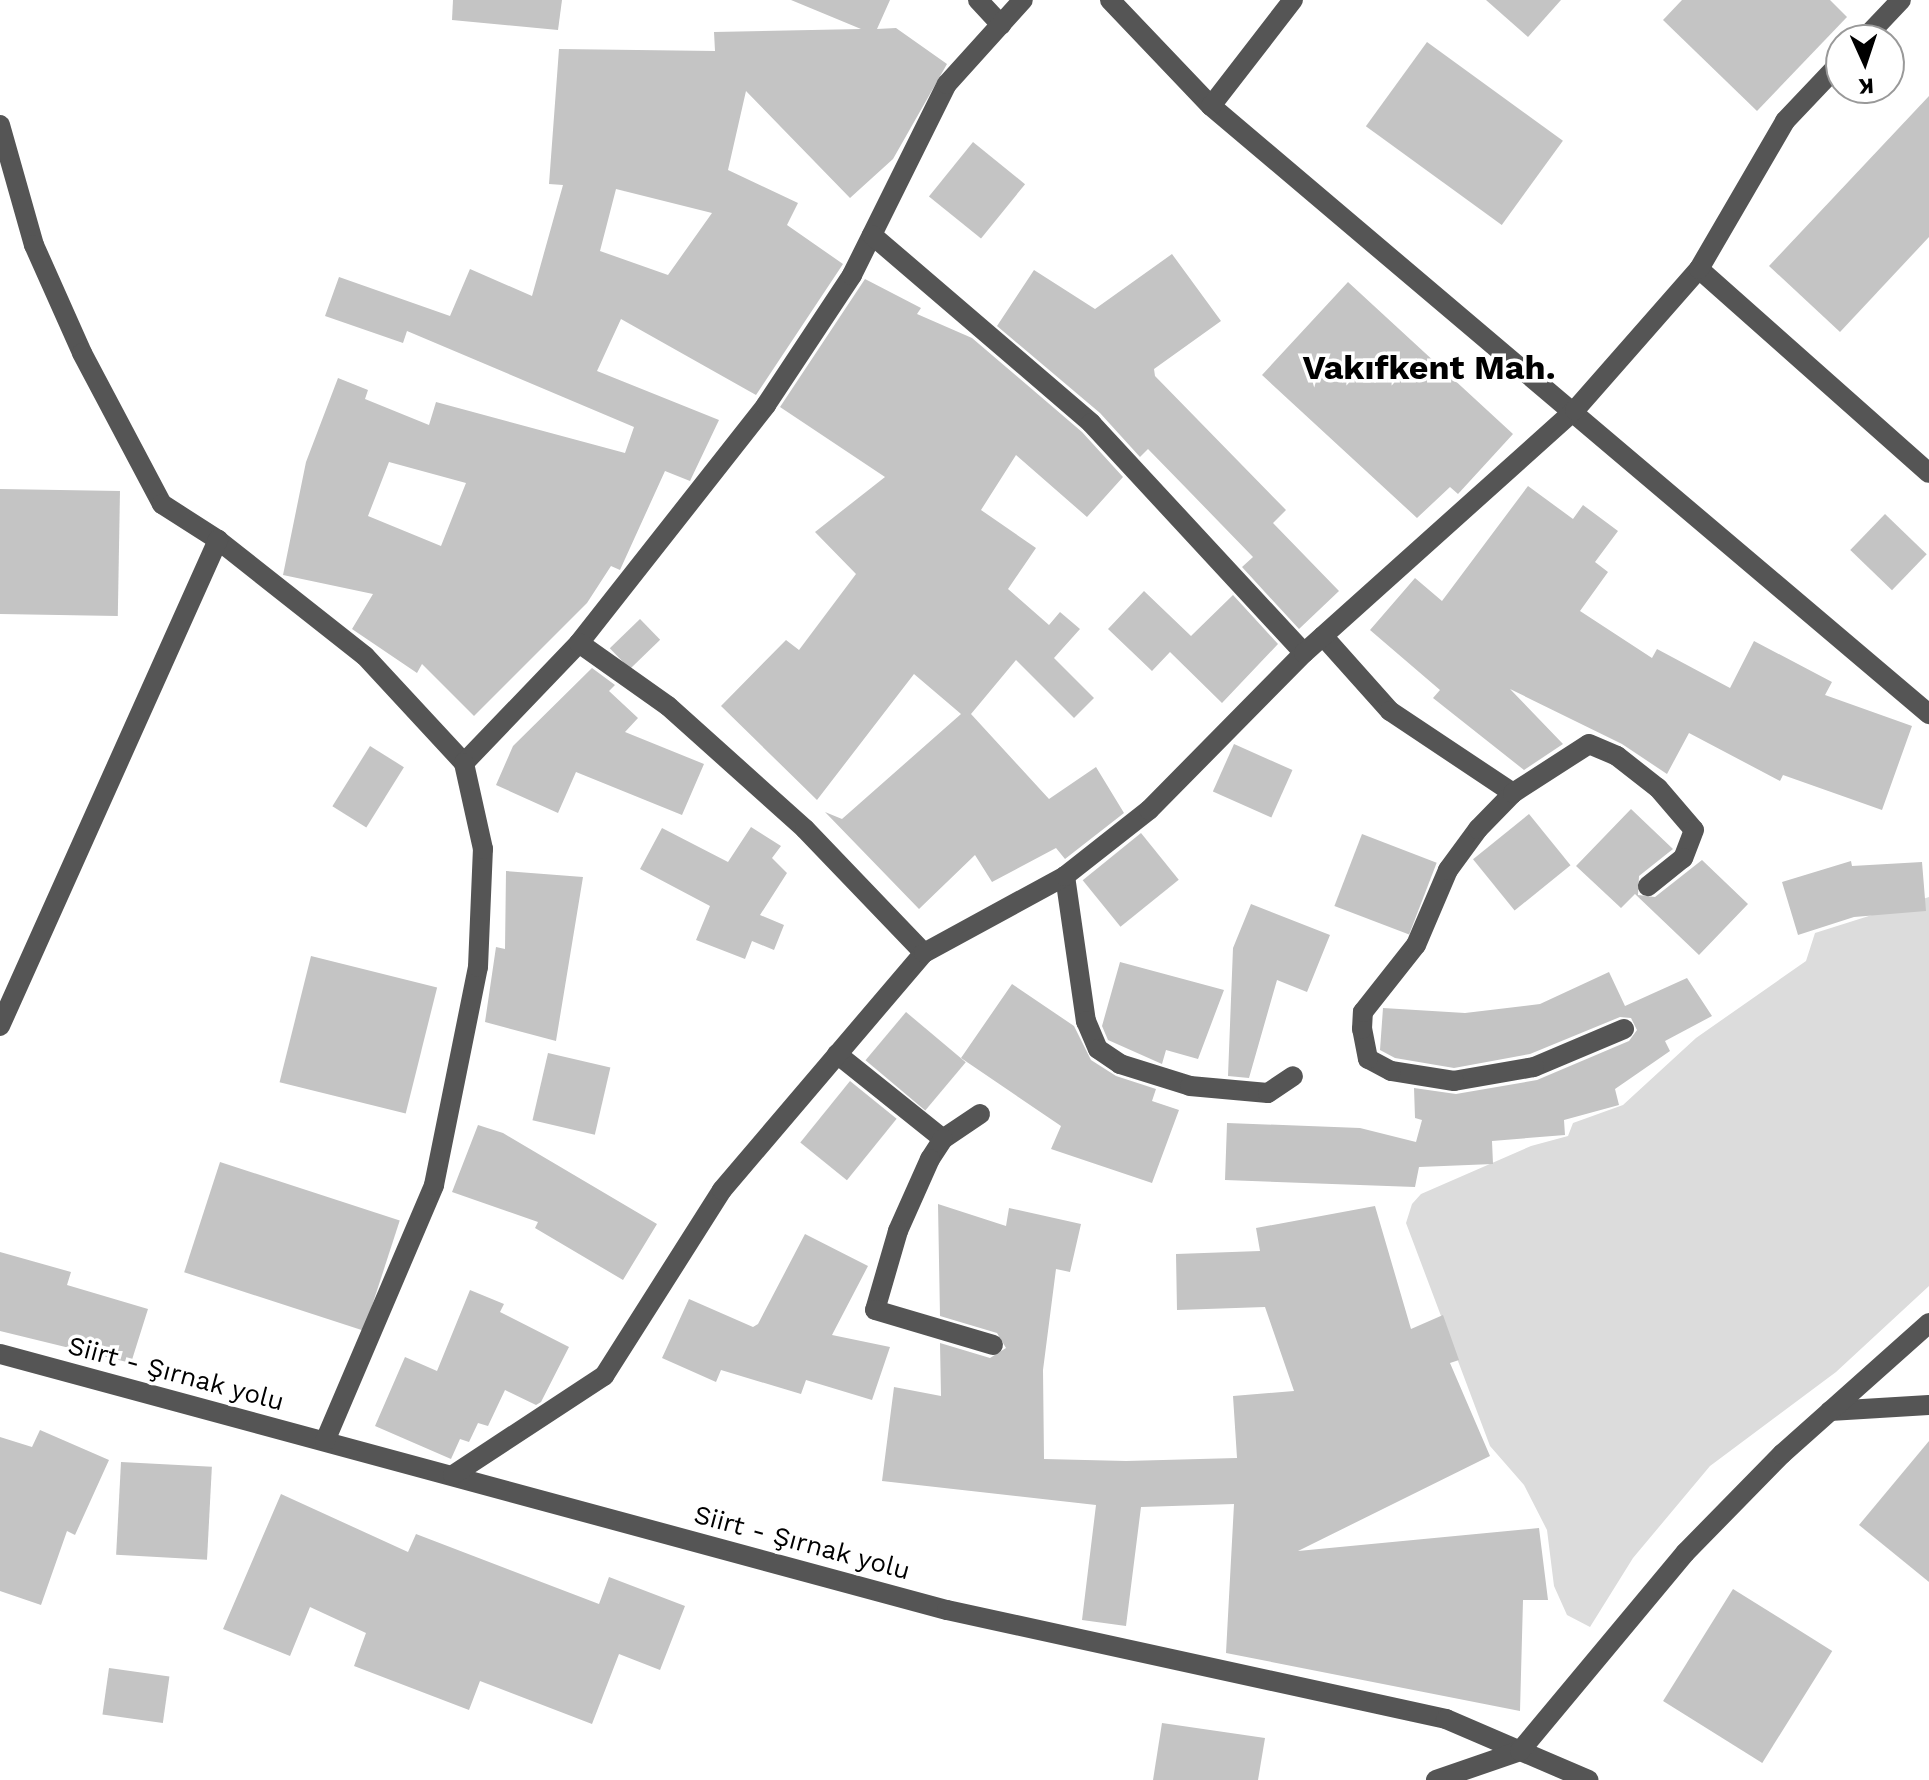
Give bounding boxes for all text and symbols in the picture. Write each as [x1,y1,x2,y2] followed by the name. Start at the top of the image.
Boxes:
[1825,24,1905,104] north arrow
[1858,74,1874,99] text: K
[1303,348,1555,388] district label: Vakıfkent Mah.
[64,1330,288,1418] street label: Siirt - Şırnak yolu
[690,1499,914,1587] street label: Siirt - Şırnak yolu

